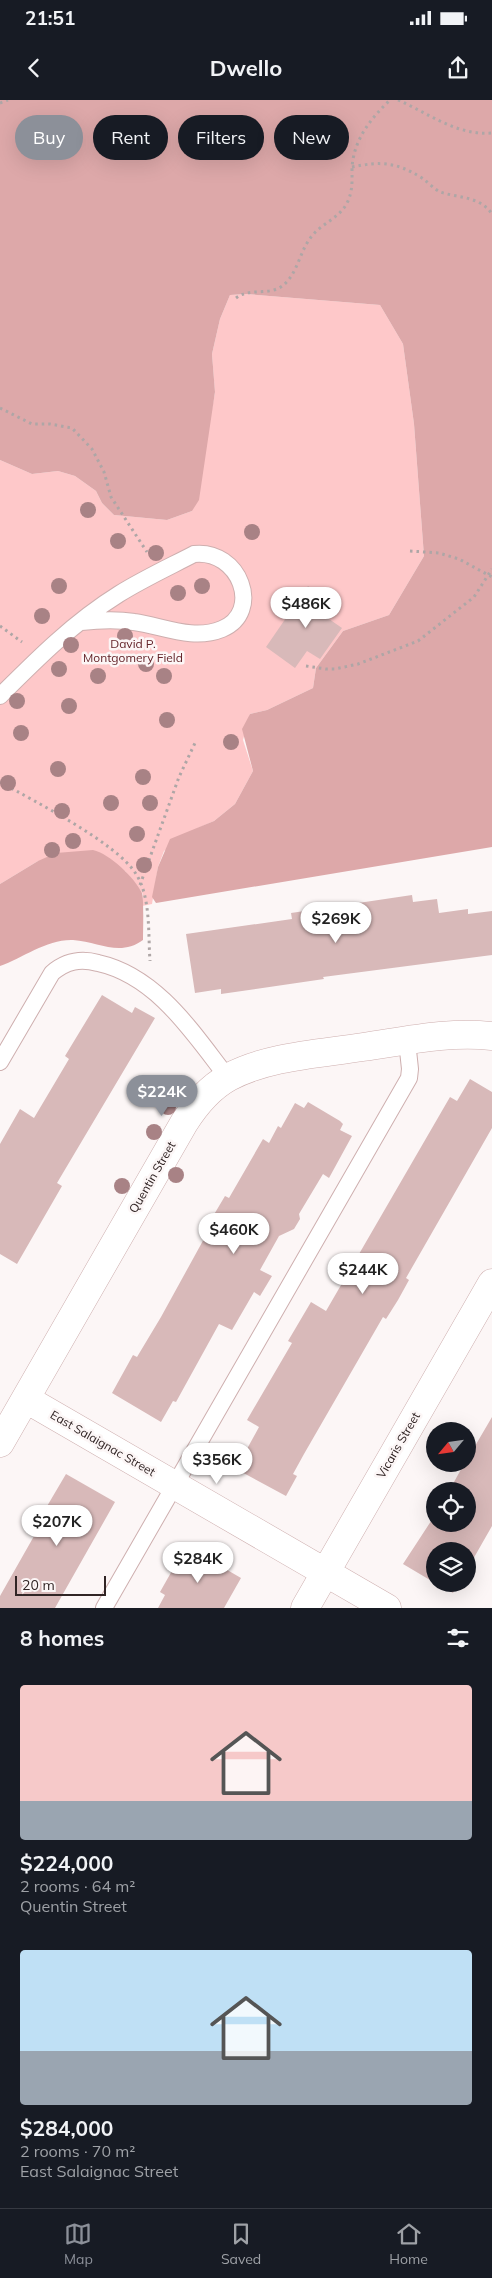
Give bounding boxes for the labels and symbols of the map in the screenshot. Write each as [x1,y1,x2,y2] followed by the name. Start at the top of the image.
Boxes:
[271,586,341,629] pin: $486K
[83,636,183,665] park label: David P. Montgomery Field
[301,902,371,944] pin: $269K
[127,1074,197,1117] pin: $224K
[125,1139,179,1215] street label: Quentin Street
[199,1212,269,1255] pin: $460K
[328,1252,398,1295] pin: $244K
[48,1407,158,1479] street label: East Salaignac Street
[373,1409,423,1481] street label: Vicaris Street
[426,1422,476,1472] north arrow
[182,1442,252,1485] pin: $356K
[22,1504,92,1547] pin: $207K
[163,1542,233,1584] pin: $284K
[15,1573,106,1596] scale bar

